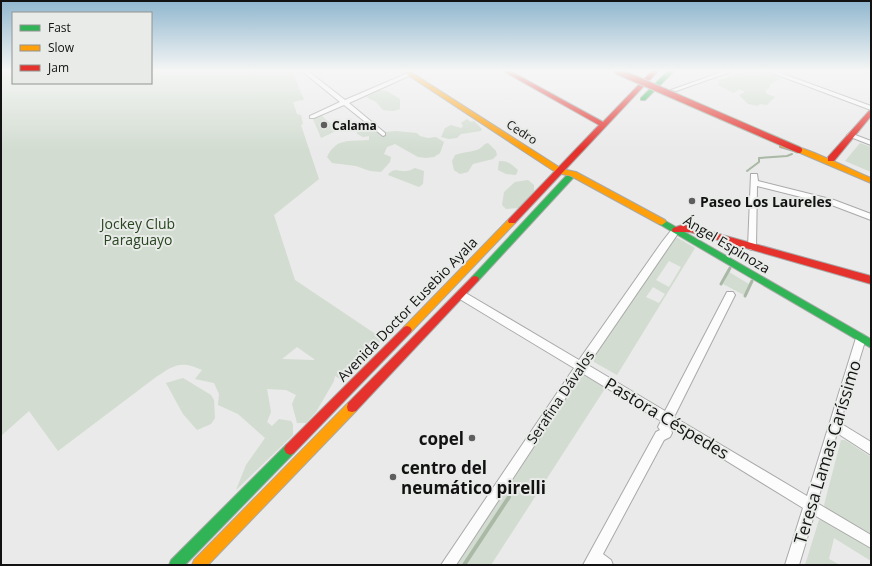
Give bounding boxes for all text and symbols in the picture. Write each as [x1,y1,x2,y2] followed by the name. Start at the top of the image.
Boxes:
[12,12,152,84] legend
[48,19,71,36] text: Fast
[48,39,75,56] text: Slow
[47,59,69,76] text: Jam
[503,116,541,148] street label: Cedro
[332,117,377,134] place label: Calama
[319,120,329,130] marker: Calama
[700,192,832,211] place label: Paseo Los Laureles
[687,196,697,206] marker: Paseo Los Laureles
[680,211,774,277] street label: Ángel Espinoza
[99,214,175,249] park label: Jockey Club Paraguayo
[333,233,481,385] street label: Avenida Doctor Eusebio Ayala
[522,346,598,447] street label: Serafina Dávalos
[788,357,866,547] street label: Teresa Lamas Caríssimo
[601,372,733,464] street label: Pastora Céspedes
[419,427,464,450] place label: copel
[467,433,477,443] marker: copel
[401,456,546,499] place label: centro del neumático pirelli
[388,472,398,482] marker: centro del neumático pirelli

